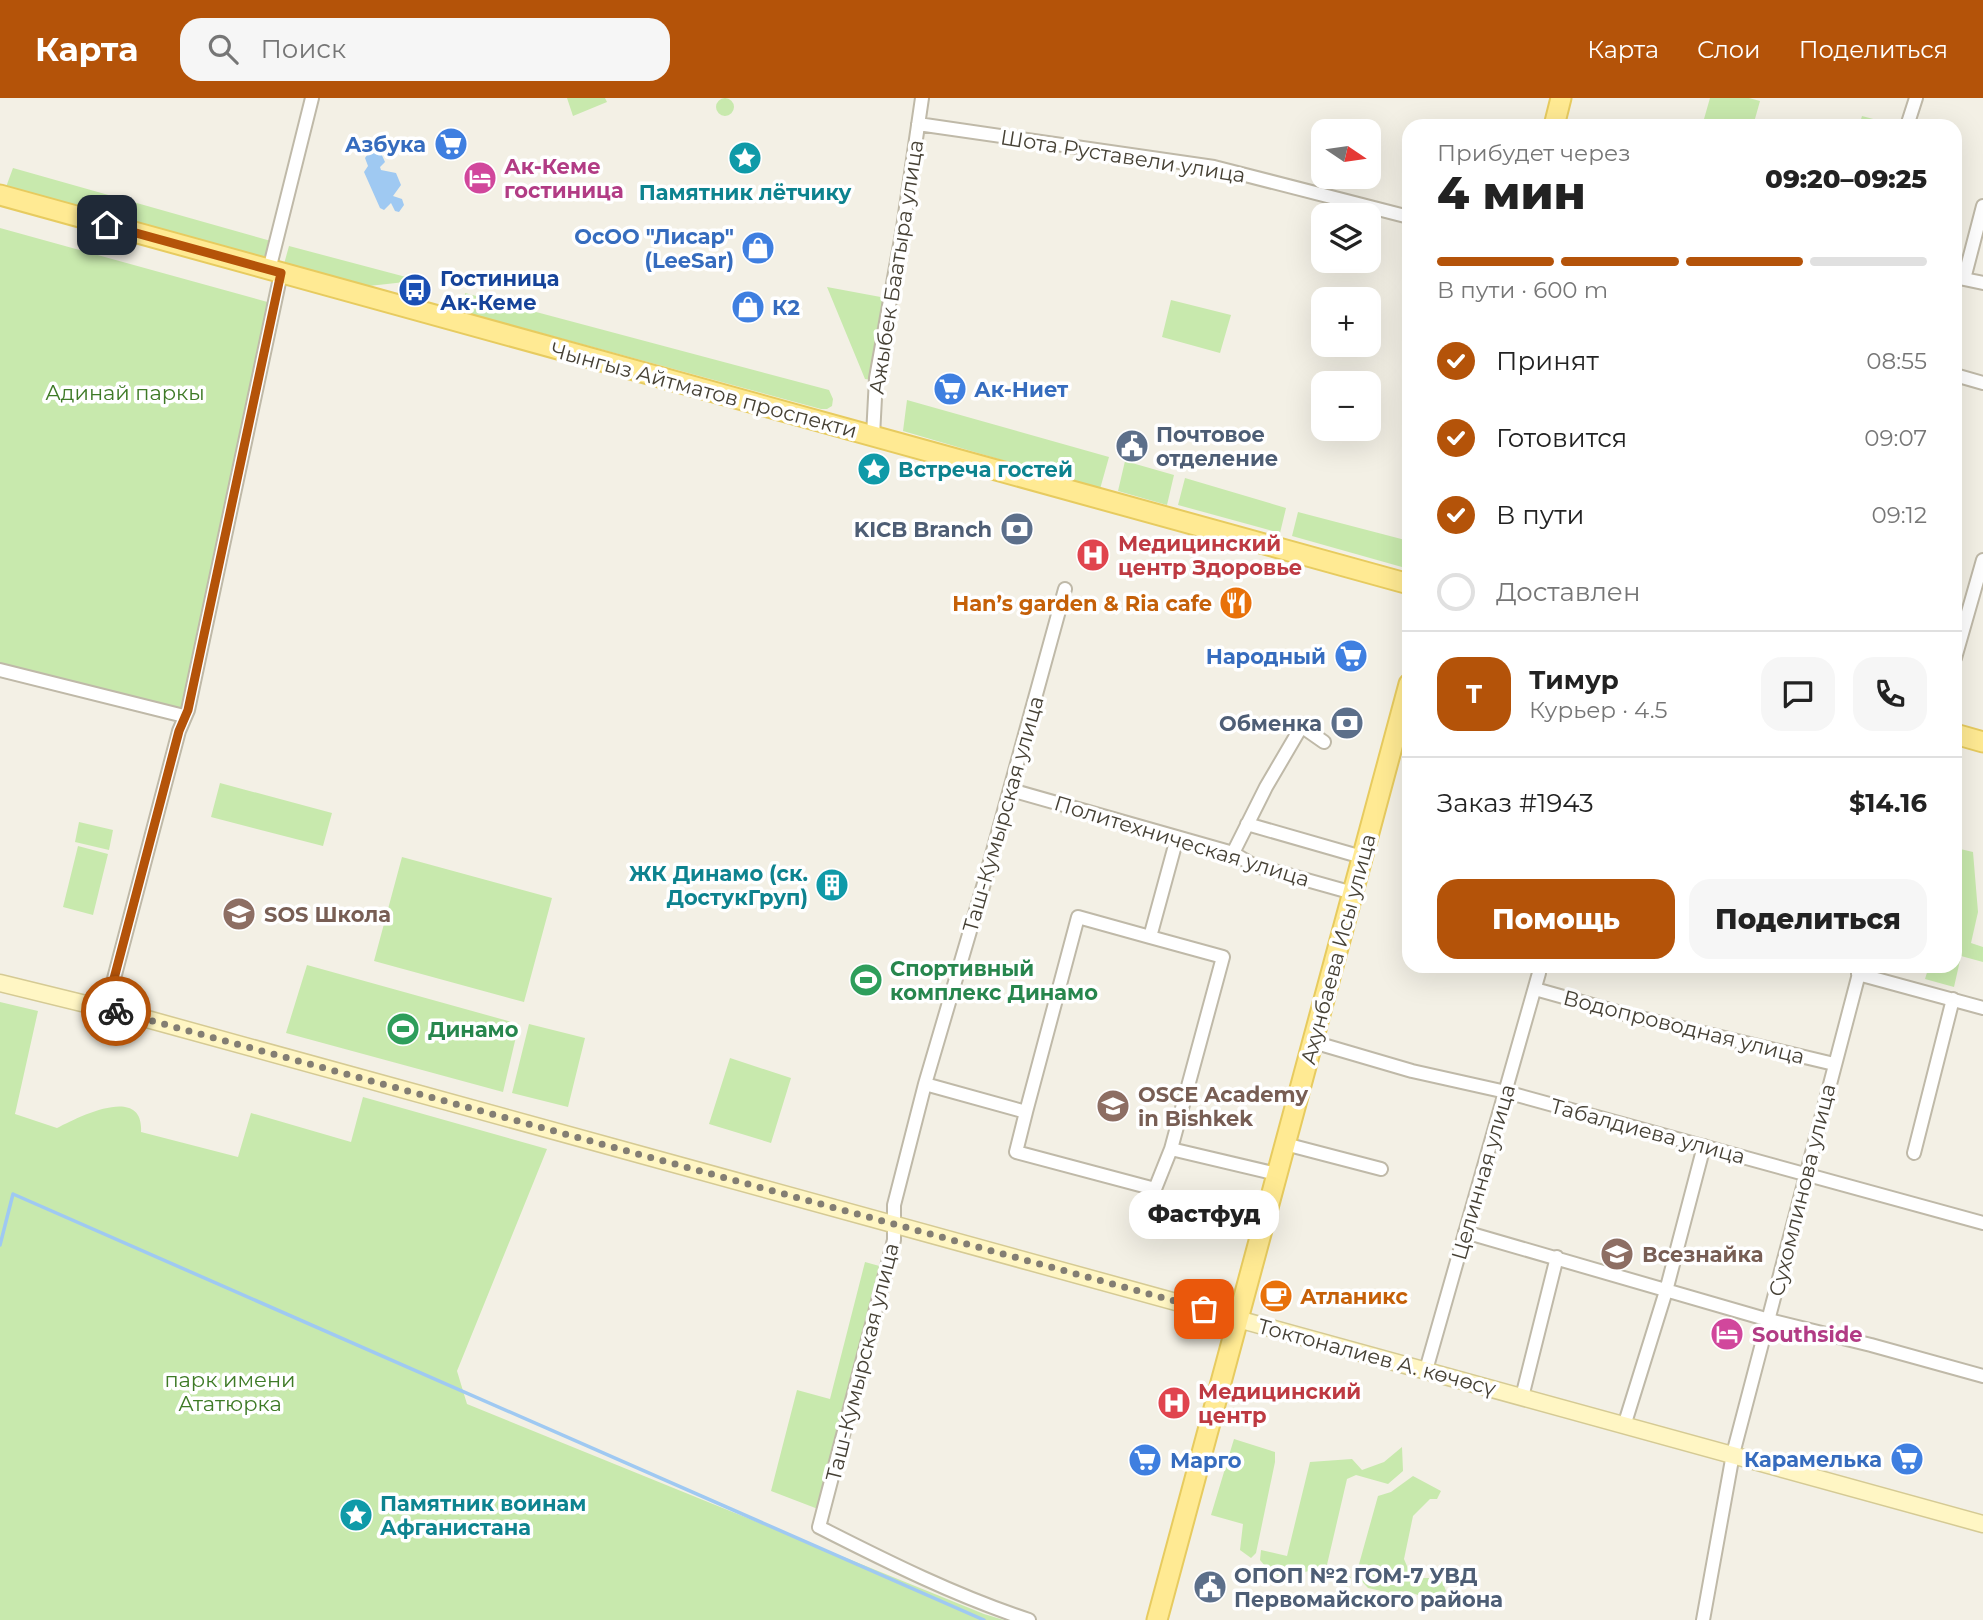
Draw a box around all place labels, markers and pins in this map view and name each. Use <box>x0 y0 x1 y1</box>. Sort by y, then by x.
supermarket icon: Азбука <box>432 125 470 163</box>
place label: Азбука <box>345 132 426 157</box>
place icon: Памятник лётчику <box>726 139 764 177</box>
place label: Ак-Кеме гостиница <box>504 154 624 203</box>
hotel icon: Ак-Кеме гостиница <box>461 159 499 197</box>
place label: Памятник лётчику <box>639 180 851 205</box>
pin <box>77 195 137 255</box>
place label: ОсОО "Лисар" (LeeSar) <box>574 224 734 273</box>
shop icon: ОсОО "Лисар" (LeeSar) <box>739 229 777 267</box>
place label: Гостиница Ак-Кеме <box>440 266 559 315</box>
bus stop icon: Гостиница Ак-Кеме <box>396 271 434 309</box>
shop icon: К2 <box>729 288 767 326</box>
place label: К2 <box>772 295 800 320</box>
supermarket icon: Ак-Ниет <box>931 370 969 408</box>
place label: Ак-Ниет <box>974 377 1069 402</box>
place label: Почтовое отделение <box>1156 422 1278 471</box>
public building icon: Почтовое отделение <box>1113 427 1151 465</box>
place icon: Встреча гостей <box>855 450 893 488</box>
place label: Встреча гостей <box>898 457 1073 482</box>
bank icon: KICB Branch <box>998 510 1036 548</box>
place label: KICB Branch <box>854 517 992 542</box>
place label: Медицинский центр Здоровье <box>1118 531 1302 580</box>
hospital icon: Медицинский центр Здоровье <box>1074 536 1112 574</box>
restaurant icon: Han’s garden & Ria cafe <box>1217 584 1255 622</box>
place label: Han’s garden & Ria cafe <box>952 591 1212 616</box>
supermarket icon: Народный <box>1332 637 1370 675</box>
place label: Народный <box>1206 644 1326 669</box>
bank icon: Обменка <box>1328 704 1366 742</box>
place label: Обменка <box>1219 711 1322 736</box>
place label: ЖК Динамо (ск. ДостукГруп) <box>629 861 808 910</box>
building icon: ЖК Динамо (ск. ДостукГруп) <box>813 866 851 904</box>
school or university icon: SOS Школа <box>220 895 258 933</box>
place label: SOS Школа <box>264 902 391 927</box>
place label: Спортивный комплекс Динамо <box>890 956 1098 1005</box>
sports icon: Спортивный комплекс Динамо <box>847 961 885 999</box>
sports icon: Динамо <box>384 1010 422 1048</box>
place label: Динамо <box>428 1017 519 1042</box>
place label: OSCE Academy in Bishkek <box>1138 1082 1308 1131</box>
school or university icon: OSCE Academy in Bishkek <box>1094 1087 1132 1125</box>
callout: Фастфуд <box>1129 1190 1279 1239</box>
school or university icon: Всезнайка <box>1598 1235 1636 1273</box>
place label: Всезнайка <box>1642 1242 1763 1267</box>
cafe icon: Атланикс <box>1257 1277 1295 1315</box>
pin <box>1174 1279 1234 1339</box>
place label: Атланикс <box>1300 1284 1408 1309</box>
hotel icon: Southside <box>1708 1315 1746 1353</box>
place label: Southside <box>1752 1322 1862 1347</box>
place label: Медицинский центр <box>1198 1379 1361 1428</box>
hospital icon: Медицинский центр <box>1155 1384 1193 1422</box>
supermarket icon: Карамелька <box>1888 1440 1926 1478</box>
supermarket icon: Марго <box>1126 1441 1164 1479</box>
place label: Карамелька <box>1744 1447 1882 1472</box>
place label: Марго <box>1170 1448 1242 1473</box>
place label: Памятник воинам Афганистана <box>380 1491 586 1540</box>
place icon: Памятник воинам Афганистана <box>337 1496 375 1534</box>
place label: ОПОП №2 ГОМ-7 УВД Первомайского района <box>1234 1563 1503 1612</box>
public building icon: ОПОП №2 ГОМ-7 УВД Первомайского района <box>1191 1568 1229 1606</box>

